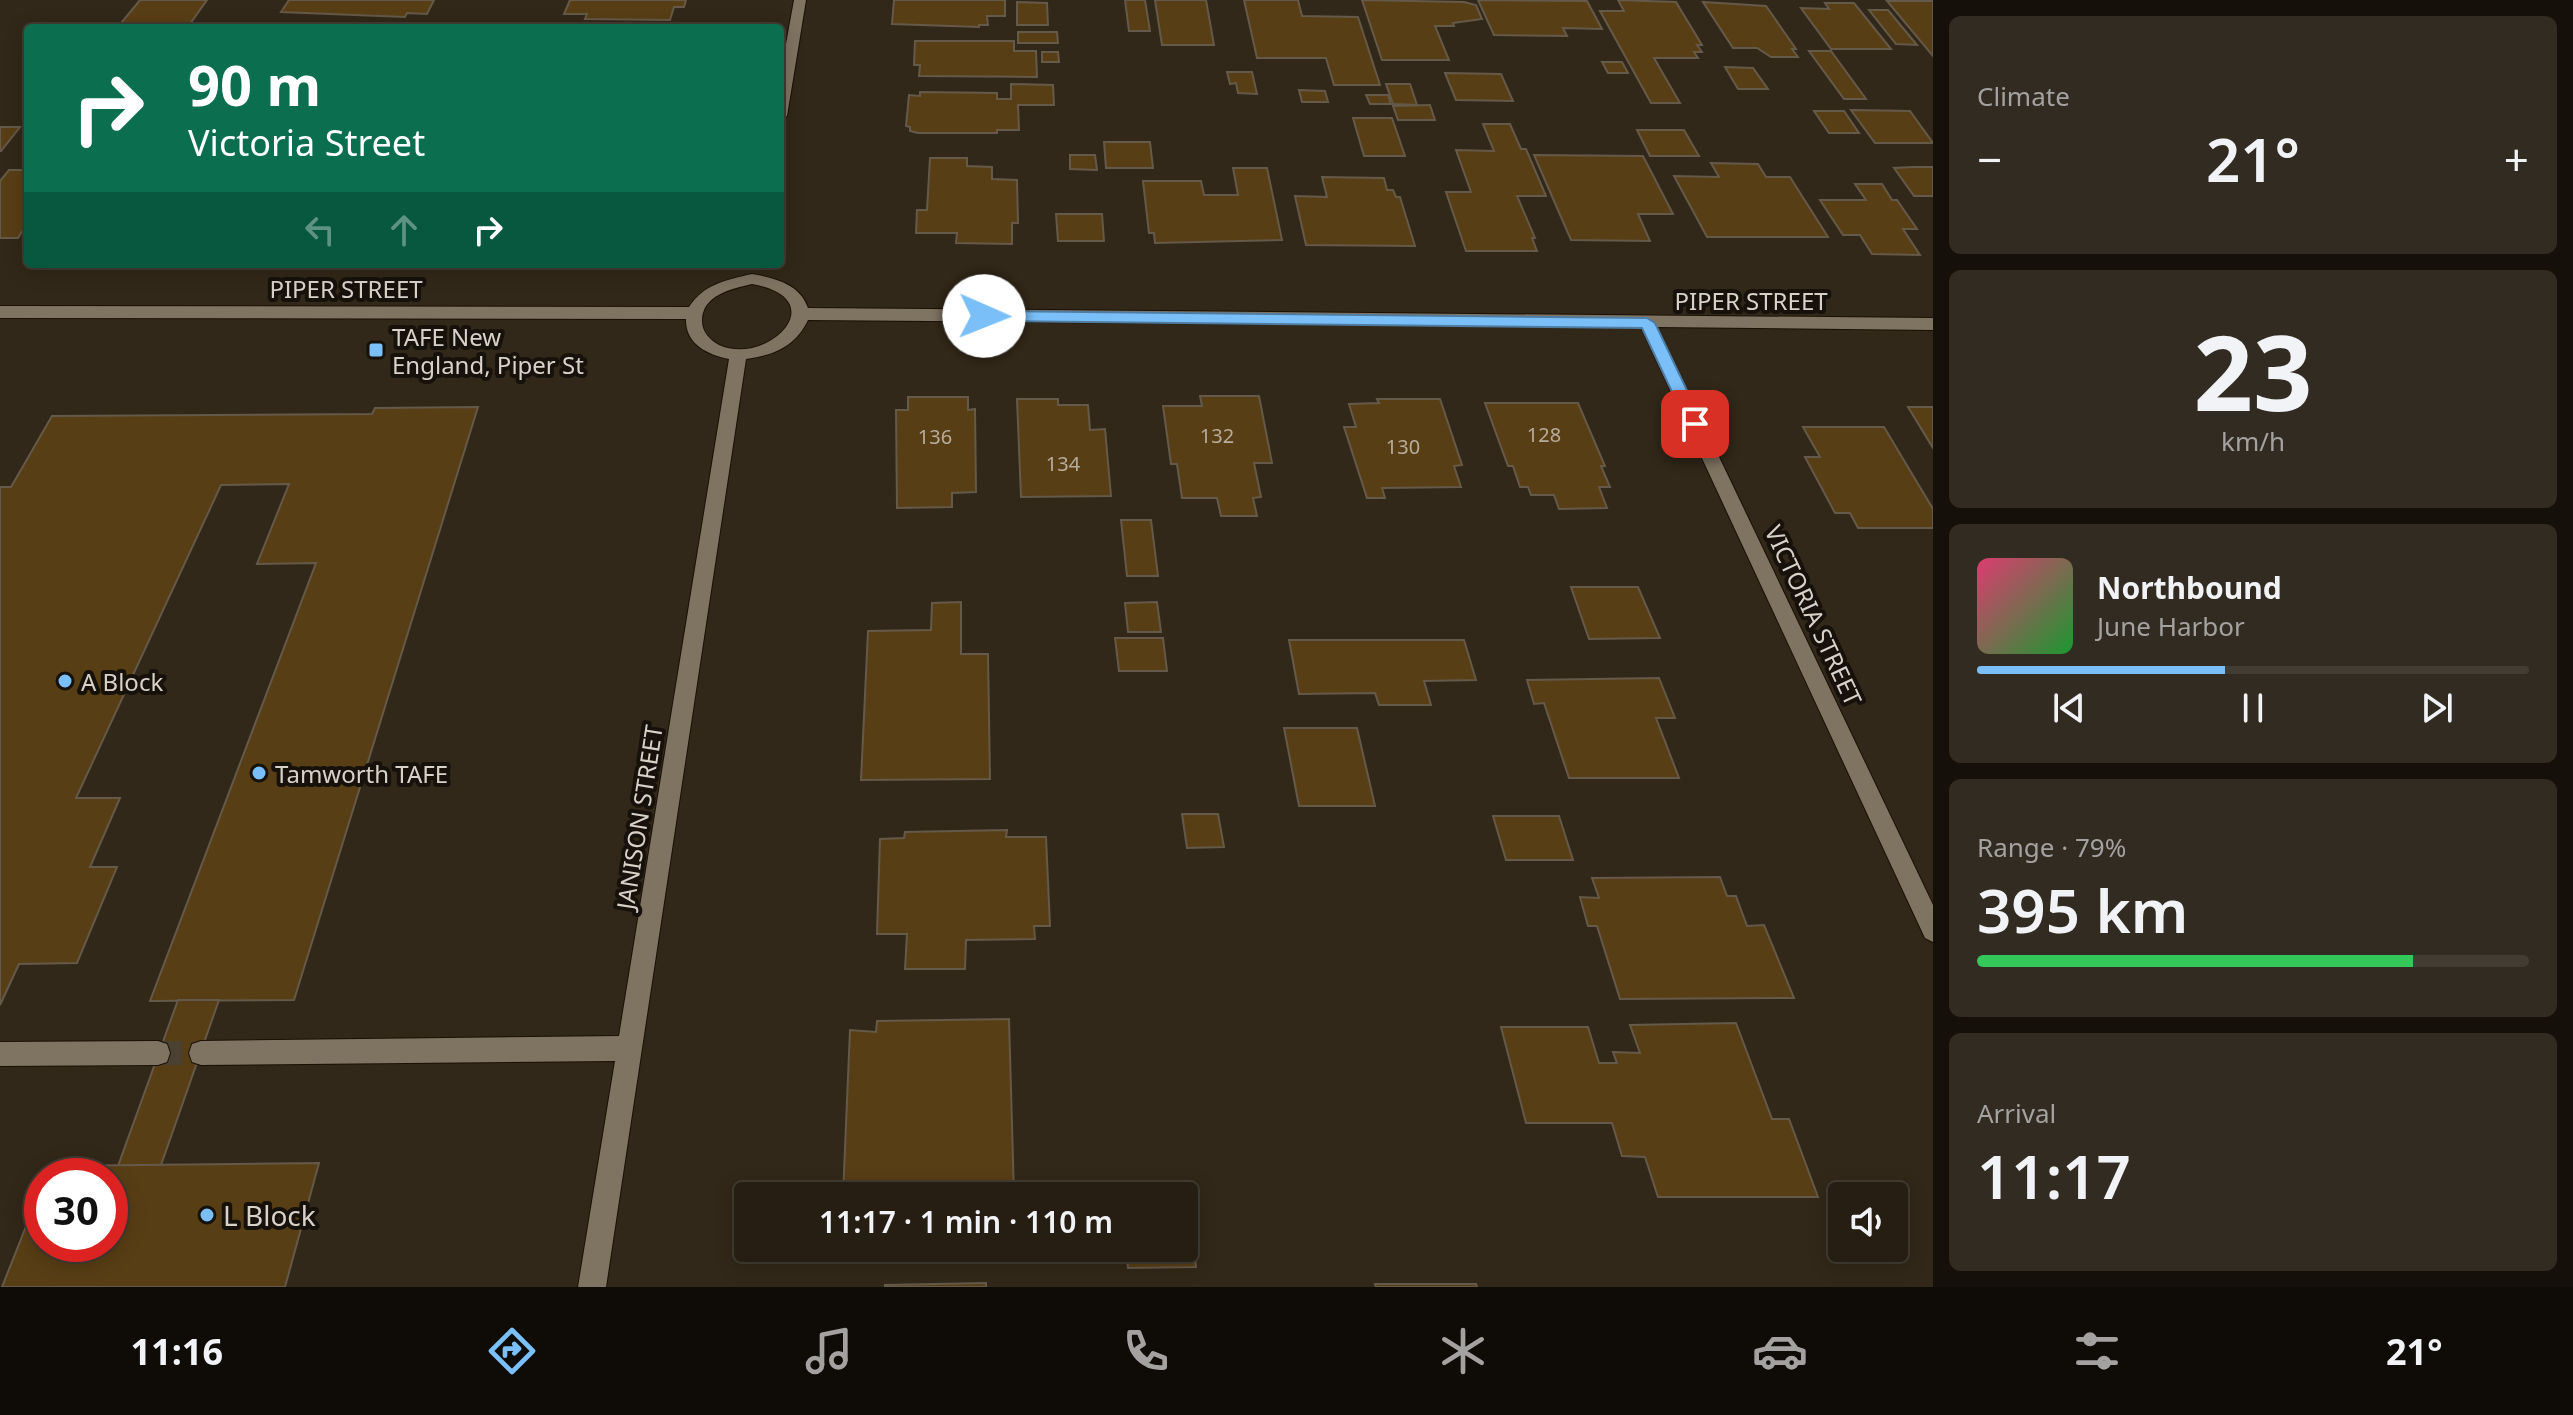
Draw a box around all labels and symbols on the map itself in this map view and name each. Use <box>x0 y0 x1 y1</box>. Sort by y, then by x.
street label: PIPER STREET <box>269 272 423 305</box>
position arrow <box>942 274 1026 358</box>
street label: PIPER STREET <box>1674 284 1828 317</box>
place label: TAFE New England, Piper St <box>392 320 584 381</box>
marker: TAFE New England, Piper St <box>367 341 385 359</box>
pin <box>1661 390 1729 458</box>
house number: 128 <box>1527 421 1561 448</box>
house number: 132 <box>1200 422 1234 449</box>
house number: 136 <box>918 423 952 450</box>
house number: 130 <box>1386 433 1420 460</box>
house number: 134 <box>1046 450 1081 477</box>
street label: VICTORIA STREET <box>1758 519 1871 711</box>
place label: A Block <box>81 665 163 698</box>
marker: A Block <box>56 672 74 690</box>
street label: JANISON STREET <box>608 722 670 913</box>
place label: Tamworth TAFE <box>275 757 448 790</box>
marker: Tamworth TAFE <box>250 764 268 782</box>
speed limit sign: 30 <box>24 1158 128 1262</box>
place label: L Block <box>223 1196 316 1234</box>
marker: L Block <box>198 1206 216 1224</box>

